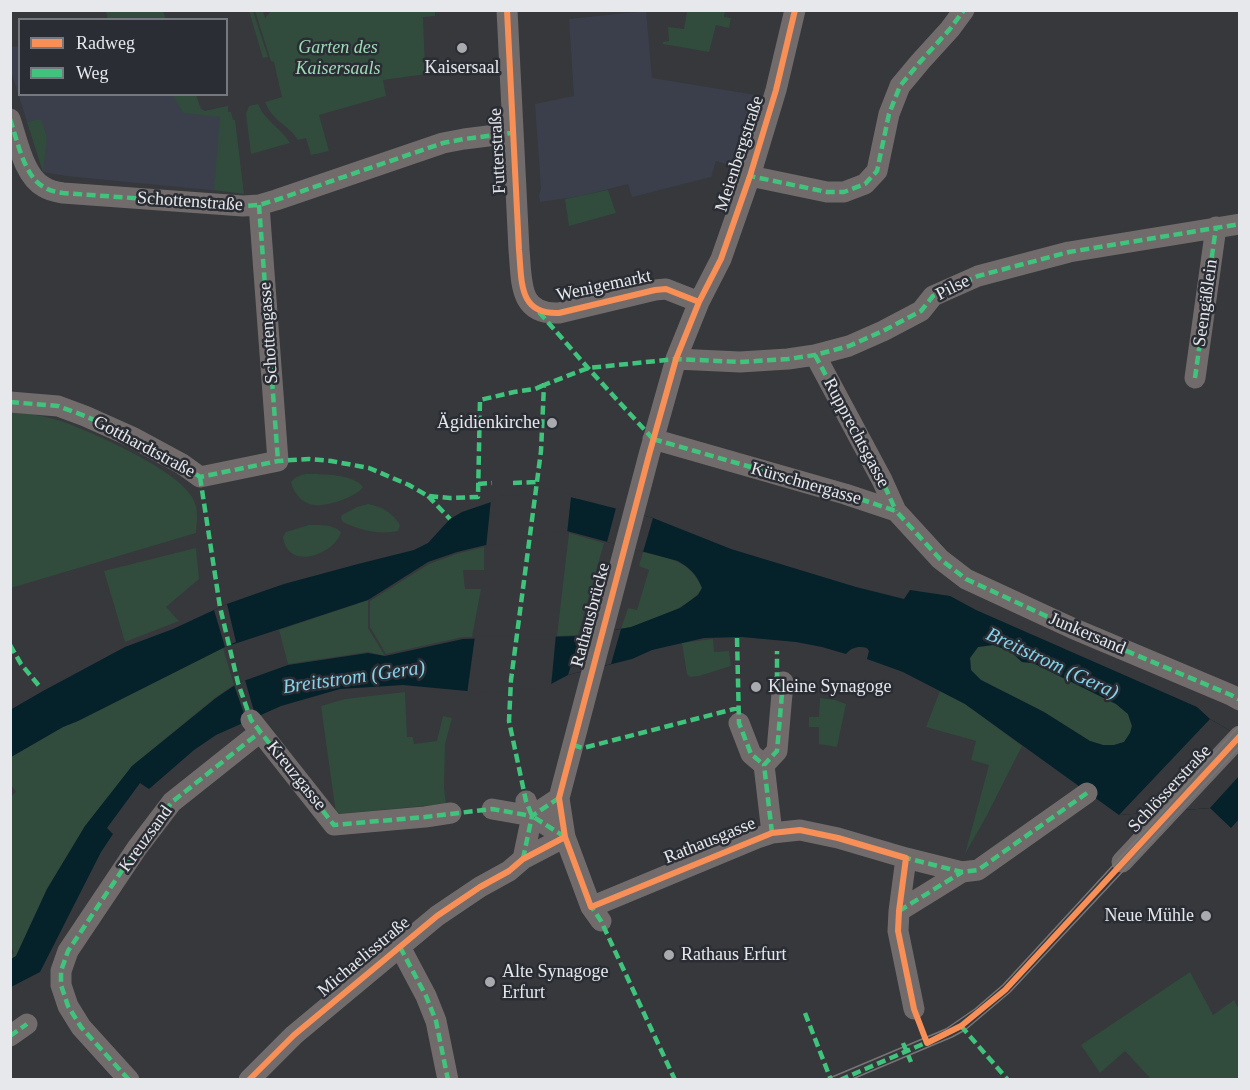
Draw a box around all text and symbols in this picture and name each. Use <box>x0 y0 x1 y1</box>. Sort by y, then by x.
legend <box>18 18 228 96</box>
text: Radweg <box>76 33 135 53</box>
park label: Garten des Kaisersaals <box>295 37 381 80</box>
marker: Kaisersaal <box>455 41 469 55</box>
place label: Kaisersaal <box>425 57 499 79</box>
text: Weg <box>76 63 109 83</box>
street label: Meienbergstraße <box>711 93 769 215</box>
street label: Futterstraße <box>485 108 511 194</box>
street label: Schottenstraße <box>136 188 244 216</box>
street label: Seengäßlein <box>1189 258 1223 348</box>
street label: Wenigemarkt <box>555 265 653 307</box>
street label: Pilse <box>933 270 973 306</box>
street label: Schottengasse <box>255 281 283 385</box>
street label: Rupprechtsgasse <box>818 375 894 491</box>
street label: Gotthardtstraße <box>90 411 198 483</box>
place label: Ägidienkirche <box>437 412 540 434</box>
marker: Ägidienkirche <box>545 416 559 430</box>
street label: Kürschnergasse <box>748 458 864 510</box>
street label: Rathausbrücke <box>567 561 615 669</box>
street label: Junkersand <box>1046 608 1128 660</box>
water label: Breitstrom (Gera) <box>982 623 1122 705</box>
water label: Breitstrom (Gera) <box>281 656 427 700</box>
place label: Kleine Synagoge <box>768 676 891 698</box>
marker: Kleine Synagoge <box>749 680 763 694</box>
street label: Kreuzgasse <box>262 737 330 815</box>
street label: Schlösserstraße <box>1124 741 1216 837</box>
street label: Kreuzsand <box>115 802 177 876</box>
street label: Rathausgasse <box>661 813 759 869</box>
place label: Neue Mühle <box>1105 905 1194 927</box>
marker: Neue Mühle <box>1199 909 1213 923</box>
street label: Michaelisstraße <box>313 912 415 1002</box>
place label: Rathaus Erfurt <box>681 944 786 966</box>
marker: Rathaus Erfurt <box>662 948 676 962</box>
place label: Alte Synagoge Erfurt <box>502 961 608 1004</box>
marker: Alte Synagoge Erfurt <box>483 975 497 989</box>

